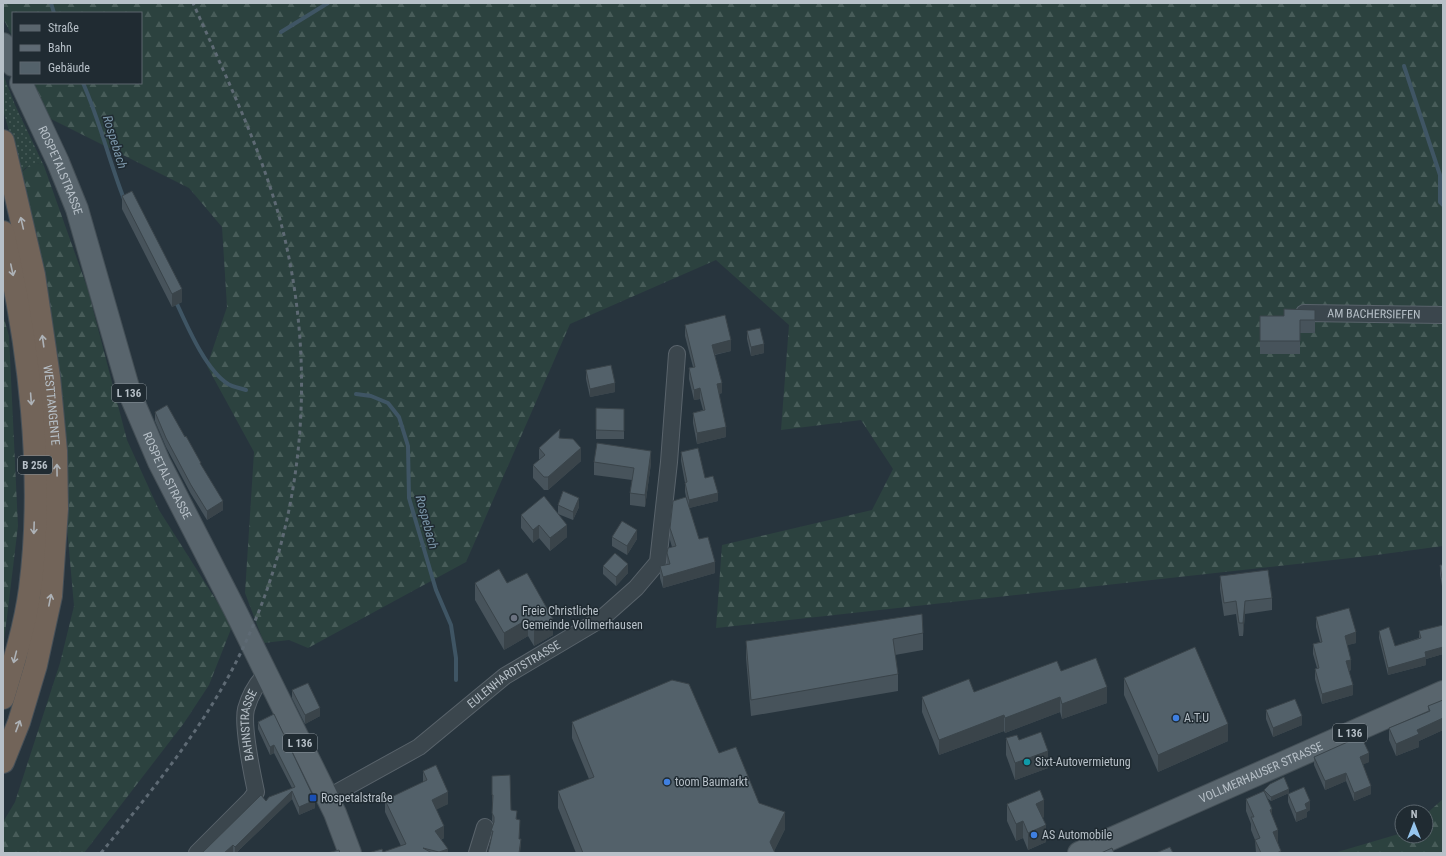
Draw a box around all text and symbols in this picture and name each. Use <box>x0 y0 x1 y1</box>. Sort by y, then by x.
legend <box>12 12 142 84</box>
text: Straße <box>48 21 79 35</box>
text: Bahn <box>48 41 72 55</box>
text: Gebäude <box>48 61 90 75</box>
water label: Rospebach <box>100 113 130 171</box>
street label: ROSPETALSTRASSE <box>35 124 85 216</box>
one-way arrow <box>18 217 25 230</box>
one-way arrow <box>8 263 16 276</box>
street label: AM BACHERSIEFEN <box>1327 306 1421 322</box>
one-way arrow <box>39 334 47 347</box>
street label: WESTTANGENTE <box>40 364 62 446</box>
road number: L 136 <box>112 384 146 402</box>
one-way arrow <box>28 392 35 405</box>
street label: ROSPETALSTRASSE <box>140 430 194 522</box>
road number: B 256 <box>18 456 52 474</box>
one-way arrow <box>53 464 61 477</box>
water label: Rospebach <box>413 493 441 551</box>
one-way arrow <box>30 521 38 534</box>
one-way arrow <box>46 594 54 607</box>
place label: Freie Christliche Gemeinde Vollmerhausen <box>522 604 643 632</box>
marker: Freie Christliche Gemeinde Vollmerhausen <box>509 613 519 623</box>
street label: EULENHARDTSTRASSE <box>465 638 563 711</box>
one-way arrow <box>11 650 19 663</box>
street label: BAHNSTRASSE <box>238 687 260 762</box>
place label: A.T.U <box>1184 711 1209 725</box>
marker: A.T.U <box>1171 713 1181 723</box>
one-way arrow <box>14 721 22 733</box>
road number: L 136 <box>1333 724 1367 742</box>
road number: L 136 <box>283 734 317 752</box>
street label: VOLLMERHAUSER STRASSE <box>1197 739 1325 806</box>
place label: Sixt-Autovermietung <box>1035 755 1131 769</box>
marker: Sixt-Autovermietung <box>1022 757 1032 767</box>
place label: toom Baumarkt <box>675 775 748 789</box>
marker: toom Baumarkt <box>662 777 672 787</box>
place label: Rospetalstraße <box>321 791 393 805</box>
marker: Rospetalstraße <box>308 793 318 803</box>
north arrow <box>1394 804 1434 844</box>
text: N <box>1411 808 1418 821</box>
place label: AS Automobile <box>1042 828 1112 842</box>
marker: AS Automobile <box>1029 830 1039 840</box>

